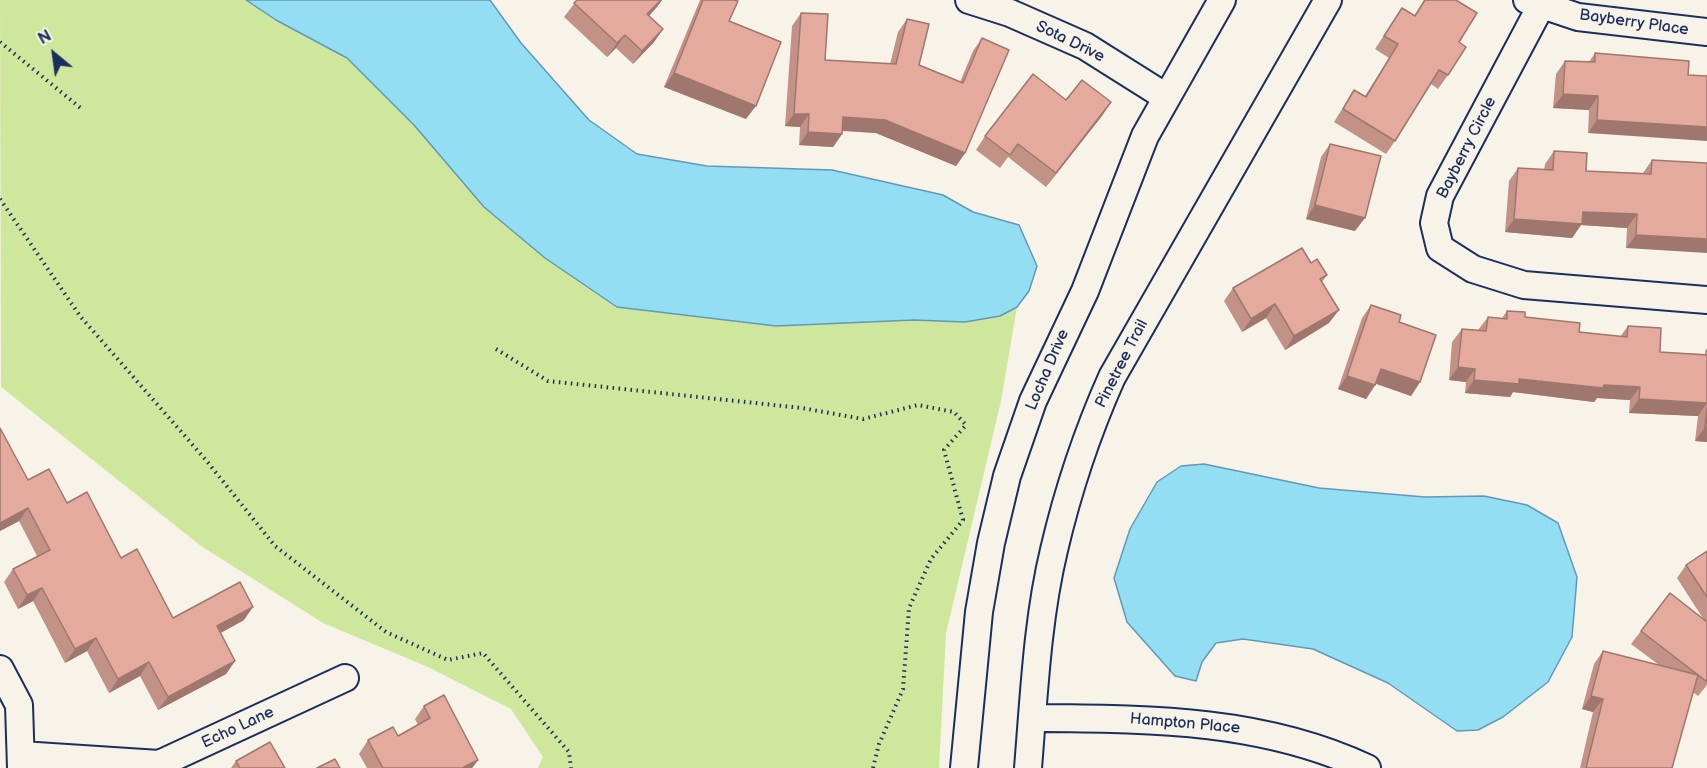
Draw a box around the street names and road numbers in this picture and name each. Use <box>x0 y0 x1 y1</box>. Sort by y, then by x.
street label: Bayberry Place <box>1578 6 1690 40</box>
street label: Sota Drive <box>1033 17 1107 67</box>
street label: Bayberry Circle <box>1433 94 1501 202</box>
street label: Pinetree Trail <box>1092 317 1152 411</box>
street label: Locha Drive <box>1022 327 1074 413</box>
street label: Echo Lane <box>199 703 277 753</box>
street label: Hampton Place <box>1129 710 1241 738</box>

